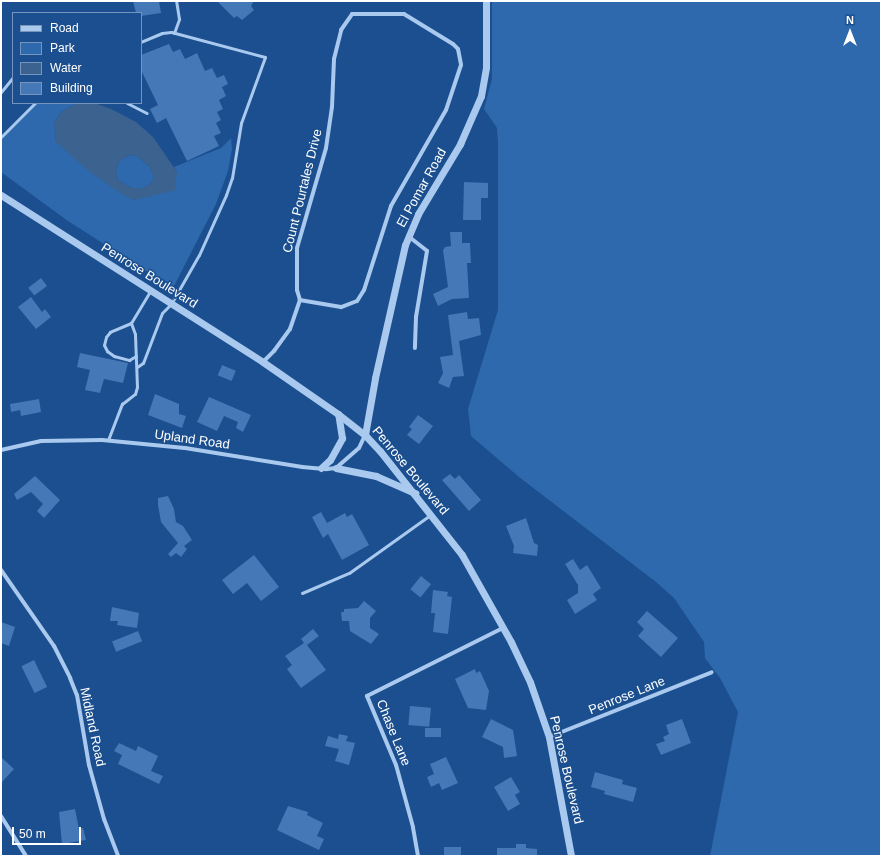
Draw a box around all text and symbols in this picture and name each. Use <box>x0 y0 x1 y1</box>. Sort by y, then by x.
legend <box>12 12 142 104</box>
north arrow <box>830 12 870 52</box>
text: N <box>846 14 854 26</box>
text: Road <box>50 21 79 35</box>
text: Park <box>50 41 75 55</box>
text: Water <box>50 61 82 75</box>
text: Building <box>50 81 93 95</box>
street label: Count Pourtales Drive <box>280 127 326 255</box>
street label: El Pomar Road <box>394 146 450 230</box>
street label: Penrose Boulevard <box>98 240 200 312</box>
street label: Penrose Boulevard <box>368 424 452 518</box>
street label: Upland Road <box>153 427 231 453</box>
street label: Penrose Lane <box>587 674 667 718</box>
street label: Midland Road <box>76 686 108 768</box>
street label: Chase Lane <box>373 698 413 768</box>
street label: Penrose Boulevard <box>546 714 586 826</box>
scale bar <box>14 819 83 845</box>
text: 50 m <box>19 827 46 841</box>

